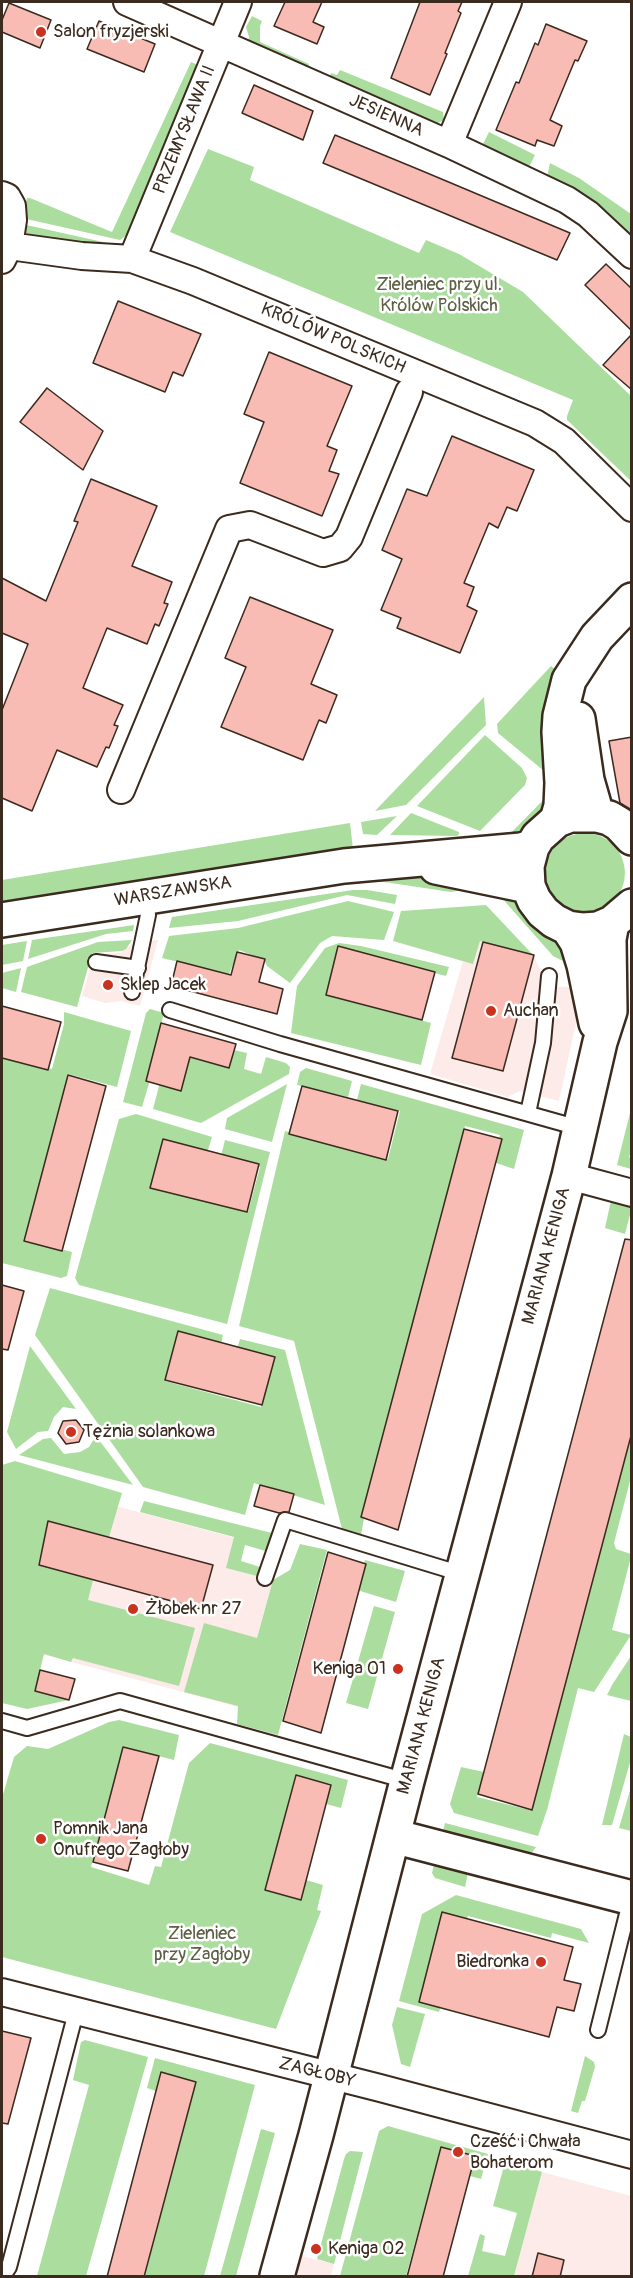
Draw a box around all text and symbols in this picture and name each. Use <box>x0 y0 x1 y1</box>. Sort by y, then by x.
place label: Salon fryzjerski <box>53 21 169 43</box>
marker: Salon fryzjerski <box>34 25 48 39</box>
street label: PRZEMYSŁAWA II <box>149 63 221 197</box>
street label: JESIENNA <box>345 90 427 142</box>
park label: Zieleniec przy ul. Królów Polskich <box>376 274 502 316</box>
street label: KRÓLÓW POLSKICH <box>257 299 409 379</box>
street label: WARSZAWSKA <box>113 872 233 912</box>
place label: Sklep Jacek <box>120 974 206 996</box>
marker: Sklep Jacek <box>101 978 115 992</box>
place label: Auchan <box>503 1000 559 1022</box>
marker: Auchan <box>484 1004 498 1018</box>
street label: MARIANA KENIGA <box>518 1185 576 1327</box>
place label: Tężnia solankowa <box>83 1421 215 1443</box>
marker: Tężnia solankowa <box>64 1425 78 1439</box>
place label: Żłobek nr 27 <box>145 1598 241 1620</box>
marker: Żłobek nr 27 <box>126 1602 140 1616</box>
street label: MARIANA KENIGA <box>393 1655 451 1797</box>
place label: Keniga 01 <box>313 1658 386 1680</box>
marker: Keniga 01 <box>391 1662 405 1676</box>
place label: Pomnik Jana Onufrego Zagłoby <box>53 1818 189 1860</box>
marker: Pomnik Jana Onufrego Zagłoby <box>34 1832 48 1846</box>
park label: Zieleniec przy Zagłoby <box>154 1923 250 1966</box>
place label: Biedronka <box>456 1951 529 1973</box>
marker: Biedronka <box>534 1955 548 1969</box>
street label: ZAGŁOBY <box>276 2053 358 2093</box>
place label: Cześć i Chwała Bohaterom <box>470 2131 581 2174</box>
marker: Cześć i Chwała Bohaterom <box>451 2145 465 2159</box>
place label: Keniga 02 <box>328 2238 404 2260</box>
marker: Keniga 02 <box>309 2242 323 2256</box>

